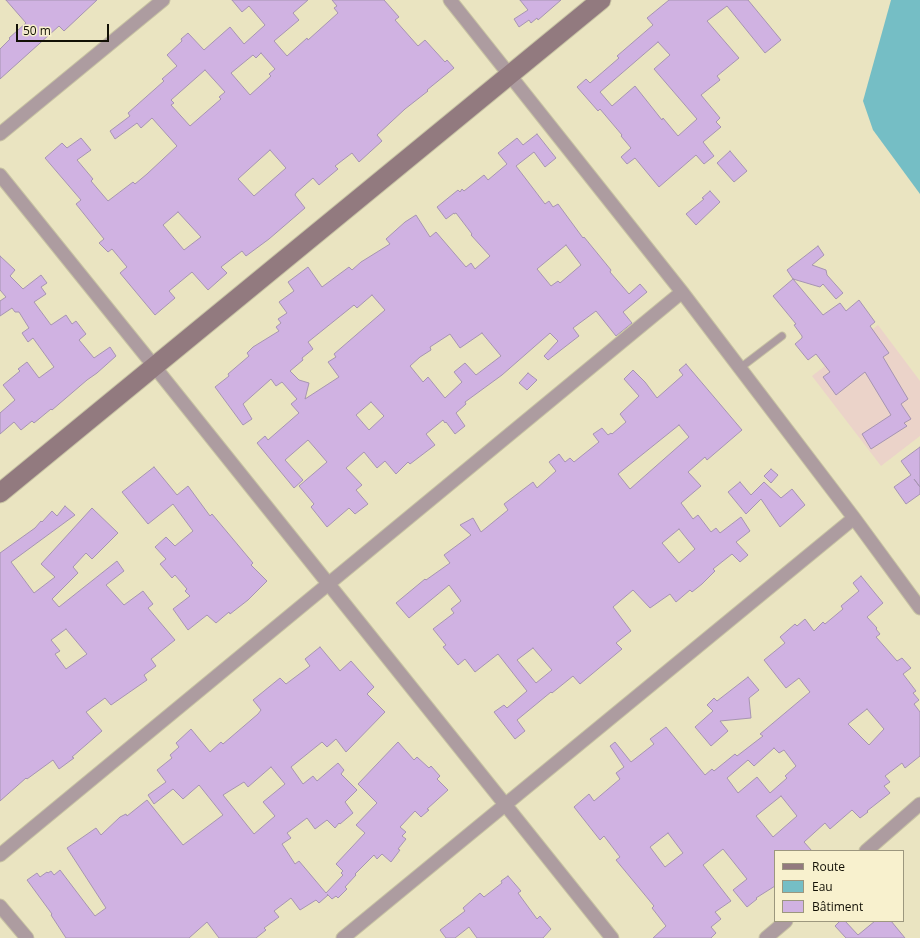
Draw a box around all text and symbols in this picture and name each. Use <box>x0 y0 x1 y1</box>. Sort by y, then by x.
scale bar <box>18 16 111 42</box>
text: 50 m <box>23 22 51 39</box>
legend <box>774 850 904 922</box>
text: Route <box>812 858 845 875</box>
text: Eau <box>812 878 833 895</box>
text: Bâtiment <box>812 898 863 915</box>

